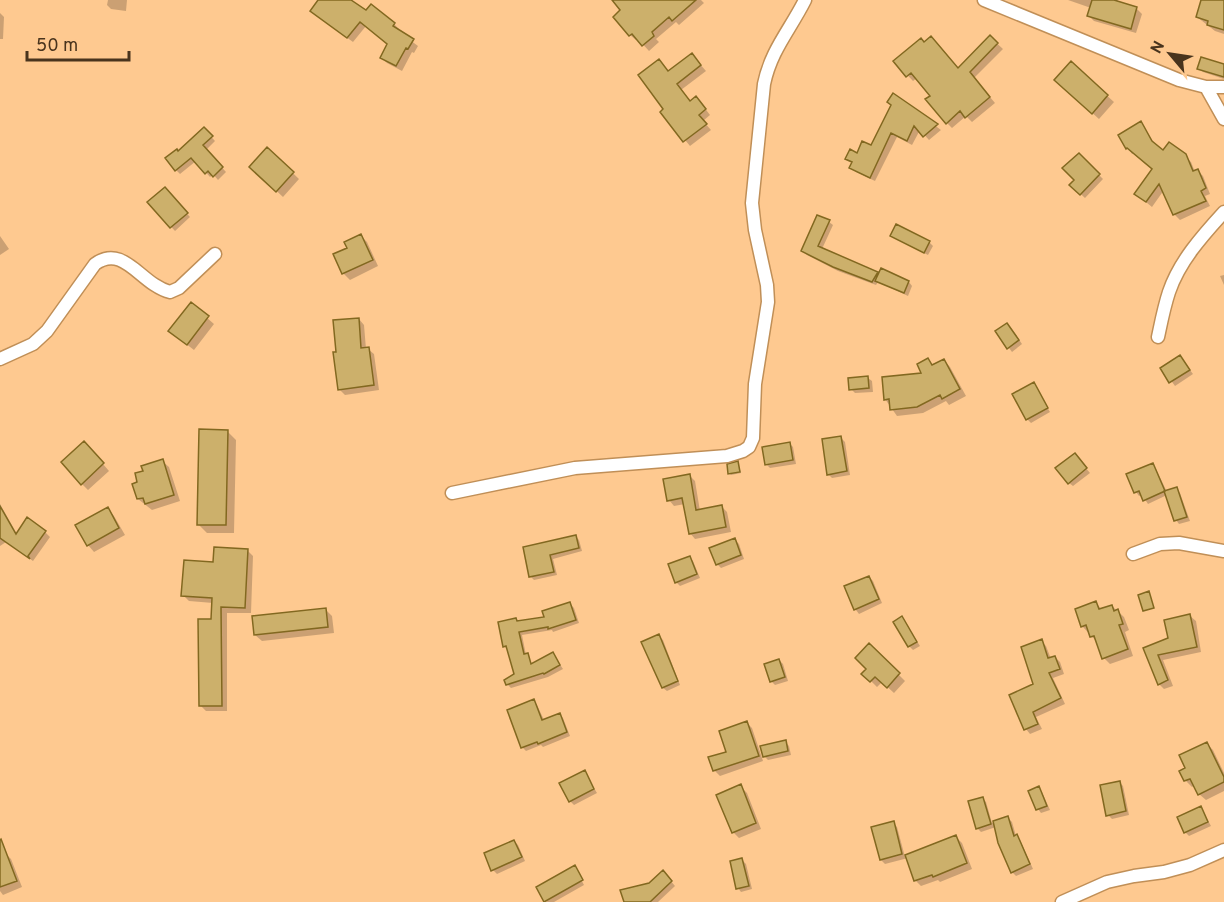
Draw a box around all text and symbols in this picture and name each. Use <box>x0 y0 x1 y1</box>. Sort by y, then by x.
scale bar <box>27 24 129 62</box>
north arrow <box>1140 24 1200 84</box>
text: 50 m <box>36 35 78 58</box>
text: N <box>1147 38 1170 58</box>

